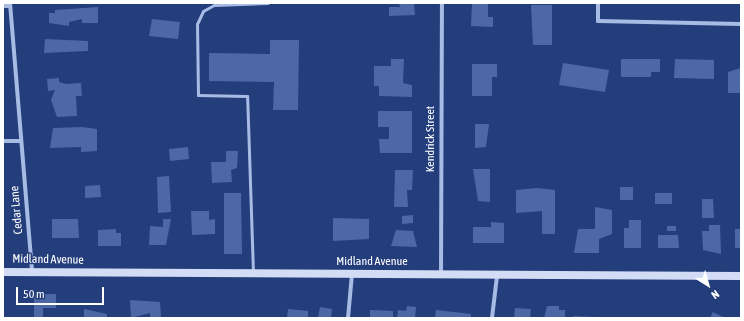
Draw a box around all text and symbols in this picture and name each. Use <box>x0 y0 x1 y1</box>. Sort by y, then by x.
street label: Kendrick Street <box>424 106 438 172</box>
street label: Cedar Lane <box>8 185 26 235</box>
street label: Midland Avenue <box>12 252 84 268</box>
street label: Midland Avenue <box>336 255 408 269</box>
north arrow <box>688 265 728 305</box>
scale bar <box>18 279 106 305</box>
text: 50 m <box>23 287 45 301</box>
text: N <box>709 288 721 301</box>

